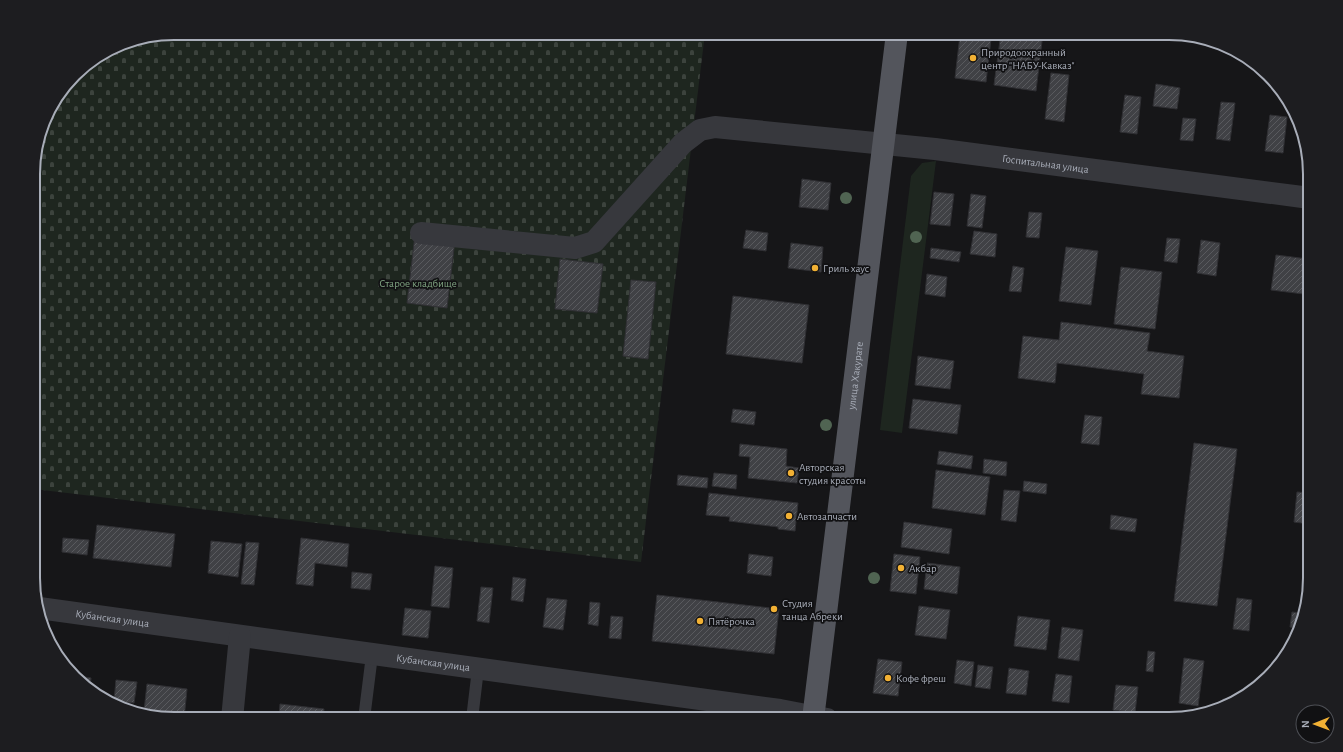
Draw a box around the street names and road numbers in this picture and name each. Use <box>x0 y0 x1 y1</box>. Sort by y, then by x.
street label: Госпитальная улица <box>1001 152 1089 175</box>
street label: улица Хакурате <box>845 341 865 411</box>
street label: Кубанская улица <box>75 608 150 629</box>
street label: Кубанская улица <box>396 652 471 673</box>

